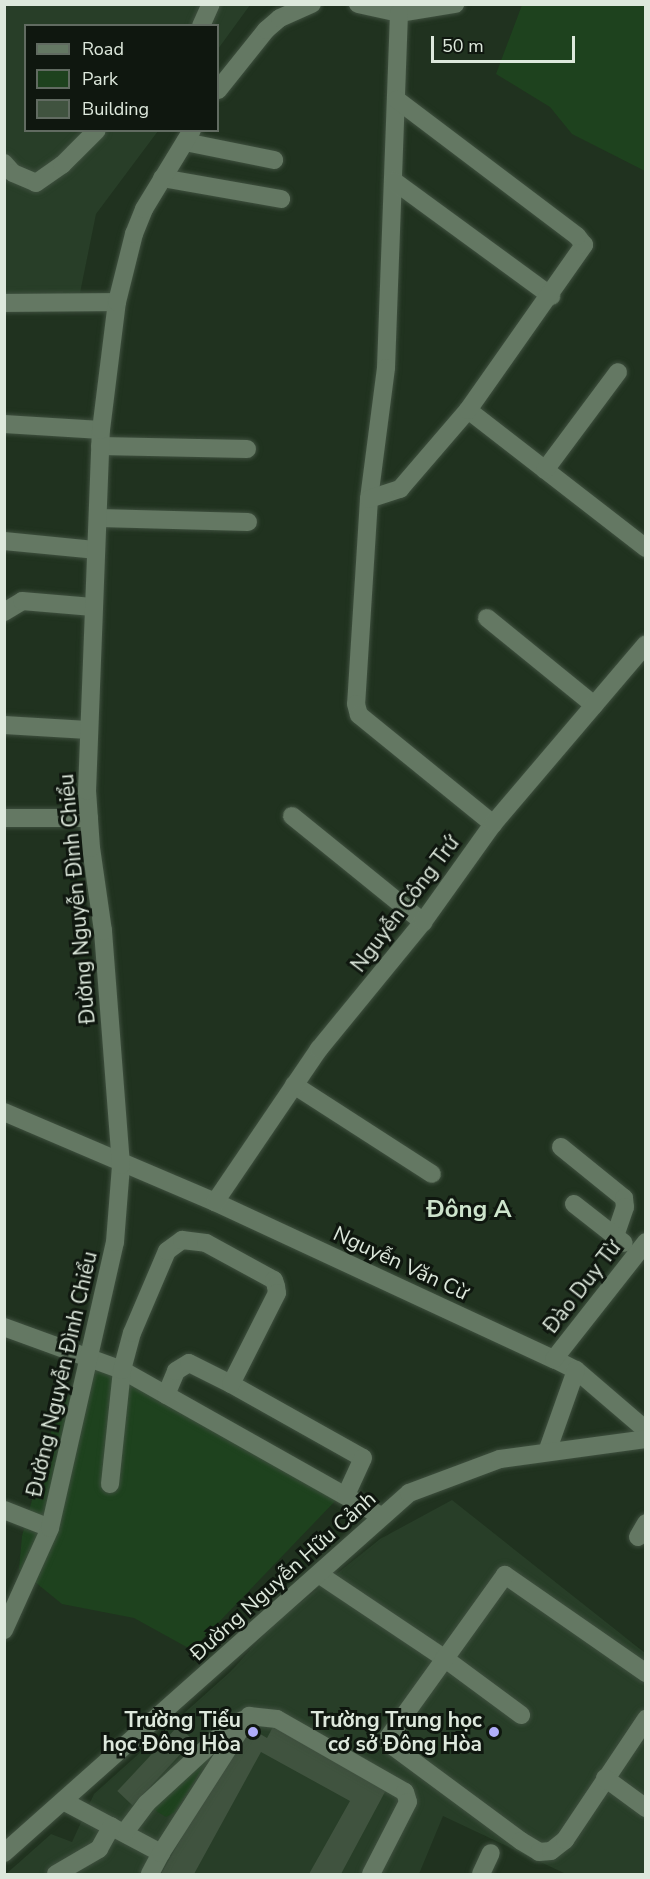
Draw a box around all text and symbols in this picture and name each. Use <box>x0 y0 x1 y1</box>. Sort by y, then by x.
legend <box>24 24 219 132</box>
scale bar <box>434 24 578 62</box>
text: 50 m <box>442 34 484 58</box>
text: Road <box>82 37 124 61</box>
text: Park <box>82 67 118 91</box>
text: Building <box>82 97 149 121</box>
street label: Đường Nguyễn Đình Chiểu <box>54 773 100 1025</box>
street label: Nguyễn Công Trứ <box>346 831 464 977</box>
district label: Đông A <box>427 1196 511 1224</box>
street label: Nguyễn Văn Cừ <box>329 1221 473 1305</box>
street label: Đào Duy Từ <box>538 1236 626 1338</box>
street label: Đường Nguyễn Đình Chiểu <box>21 1249 103 1499</box>
street label: Đường Nguyễn Hữu Cảnh <box>185 1486 381 1666</box>
place label: Trường Tiểu học Đông Hòa <box>102 1707 241 1757</box>
place label: Trường Trung học cơ sở Đông Hòa <box>311 1707 482 1757</box>
marker: Trường Tiểu học Đông Hòa <box>246 1725 260 1739</box>
marker: Trường Trung học cơ sở Đông Hòa <box>487 1725 501 1739</box>

